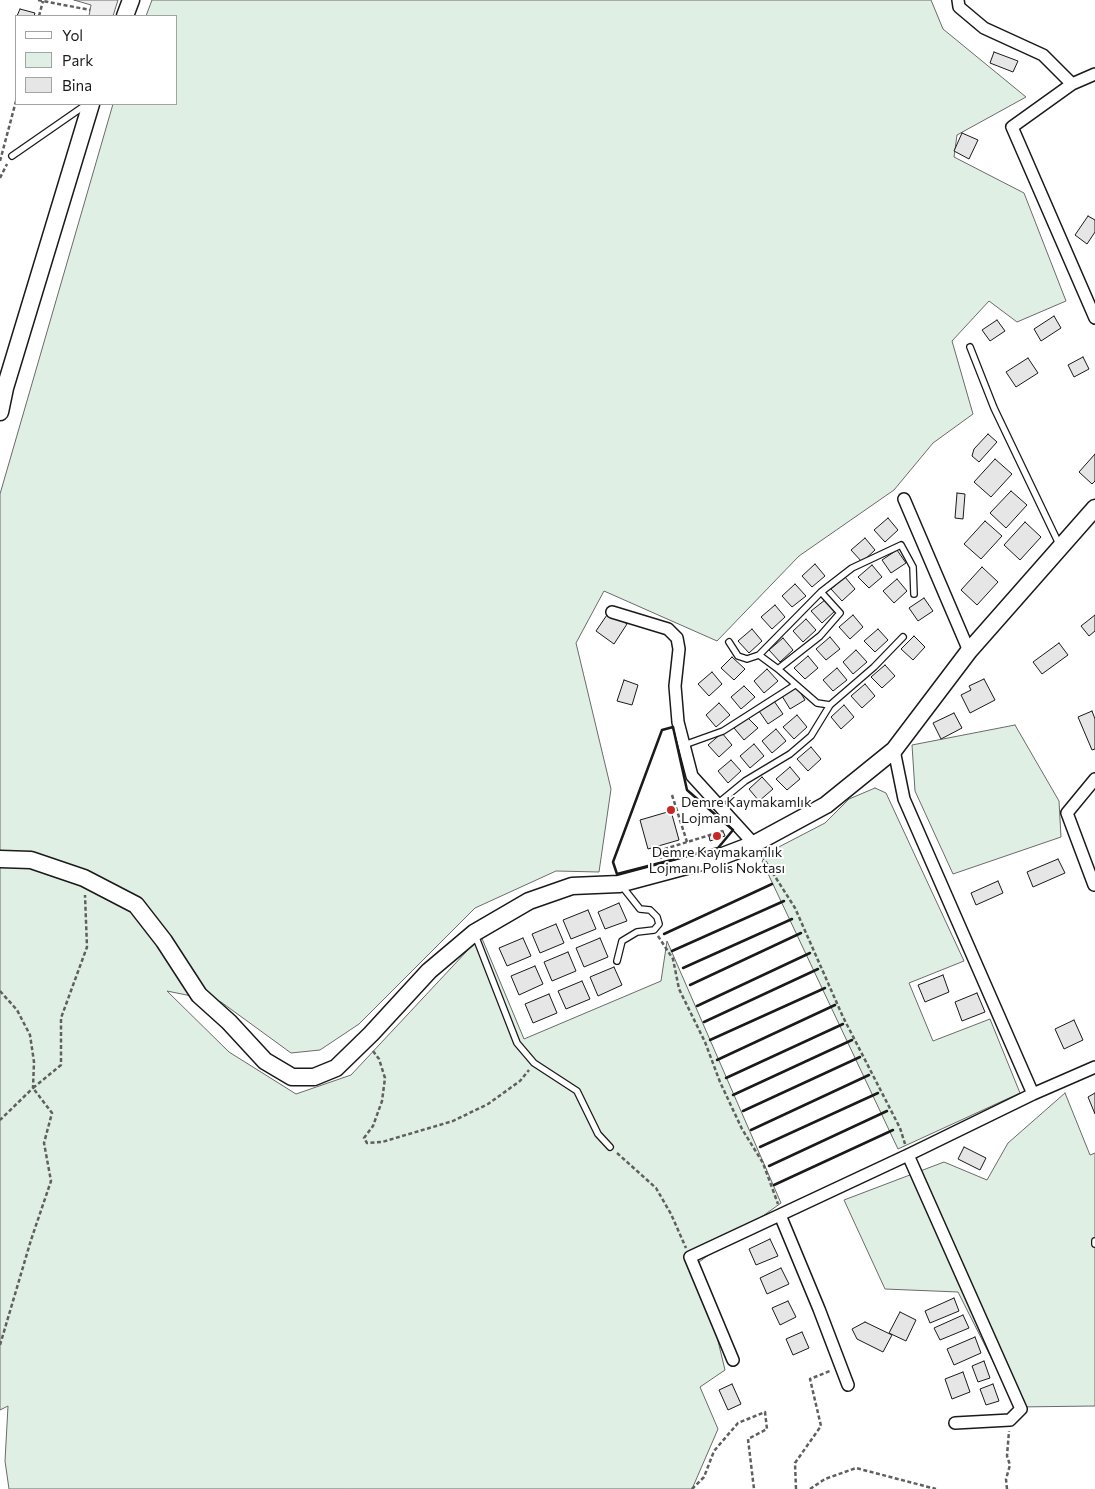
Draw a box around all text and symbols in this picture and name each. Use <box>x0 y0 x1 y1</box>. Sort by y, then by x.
legend <box>15 15 178 105</box>
text: Yol <box>62 26 83 44</box>
text: Park <box>62 51 93 69</box>
text: Bina <box>62 76 92 94</box>
place label: Demre Kaymakamlık Lojmanı <box>681 794 812 826</box>
marker: Demre Kaymakamlık Lojmanı <box>665 804 677 816</box>
marker: Demre Kaymakamlık Lojmanı Polis Noktası <box>711 830 723 842</box>
place label: Demre Kaymakamlık Lojmanı Polis Noktası <box>649 844 785 876</box>

